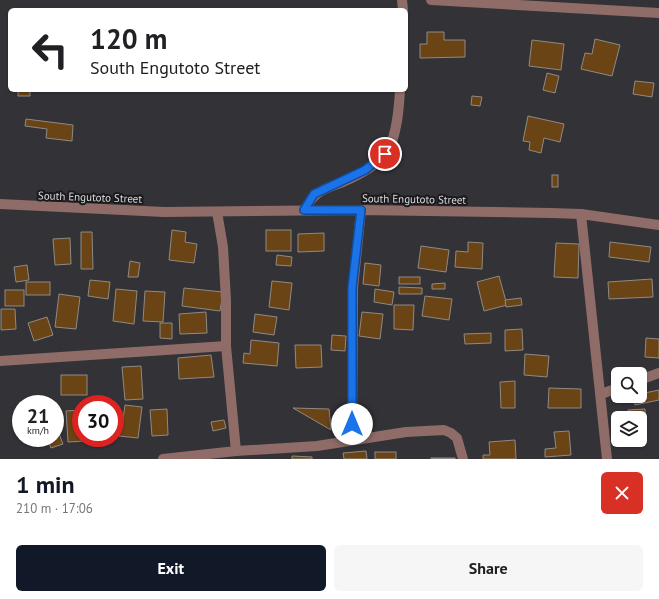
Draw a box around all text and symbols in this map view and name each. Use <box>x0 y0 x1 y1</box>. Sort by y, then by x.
text: 120 m <box>90 20 167 57</box>
icon: left <box>24 24 76 76</box>
text: South Engutoto Street <box>90 56 260 79</box>
pin <box>368 137 402 171</box>
icon: arrive <box>374 143 396 165</box>
street label: South Engutoto Street <box>38 188 143 206</box>
street label: South Engutoto Street <box>362 191 466 207</box>
map controls <box>611 367 647 447</box>
button: search <box>611 367 647 403</box>
speed limit sign: 30 <box>72 395 124 447</box>
text: 21 <box>27 403 49 429</box>
position arrow <box>331 403 373 445</box>
button: layers <box>611 411 647 447</box>
text: km/h <box>27 424 49 437</box>
text: 1 min <box>16 469 75 500</box>
button: close <box>601 472 643 514</box>
text: 210 m · 17:06 <box>16 500 93 517</box>
button: Exit <box>16 545 326 591</box>
button: Share <box>334 545 643 591</box>

